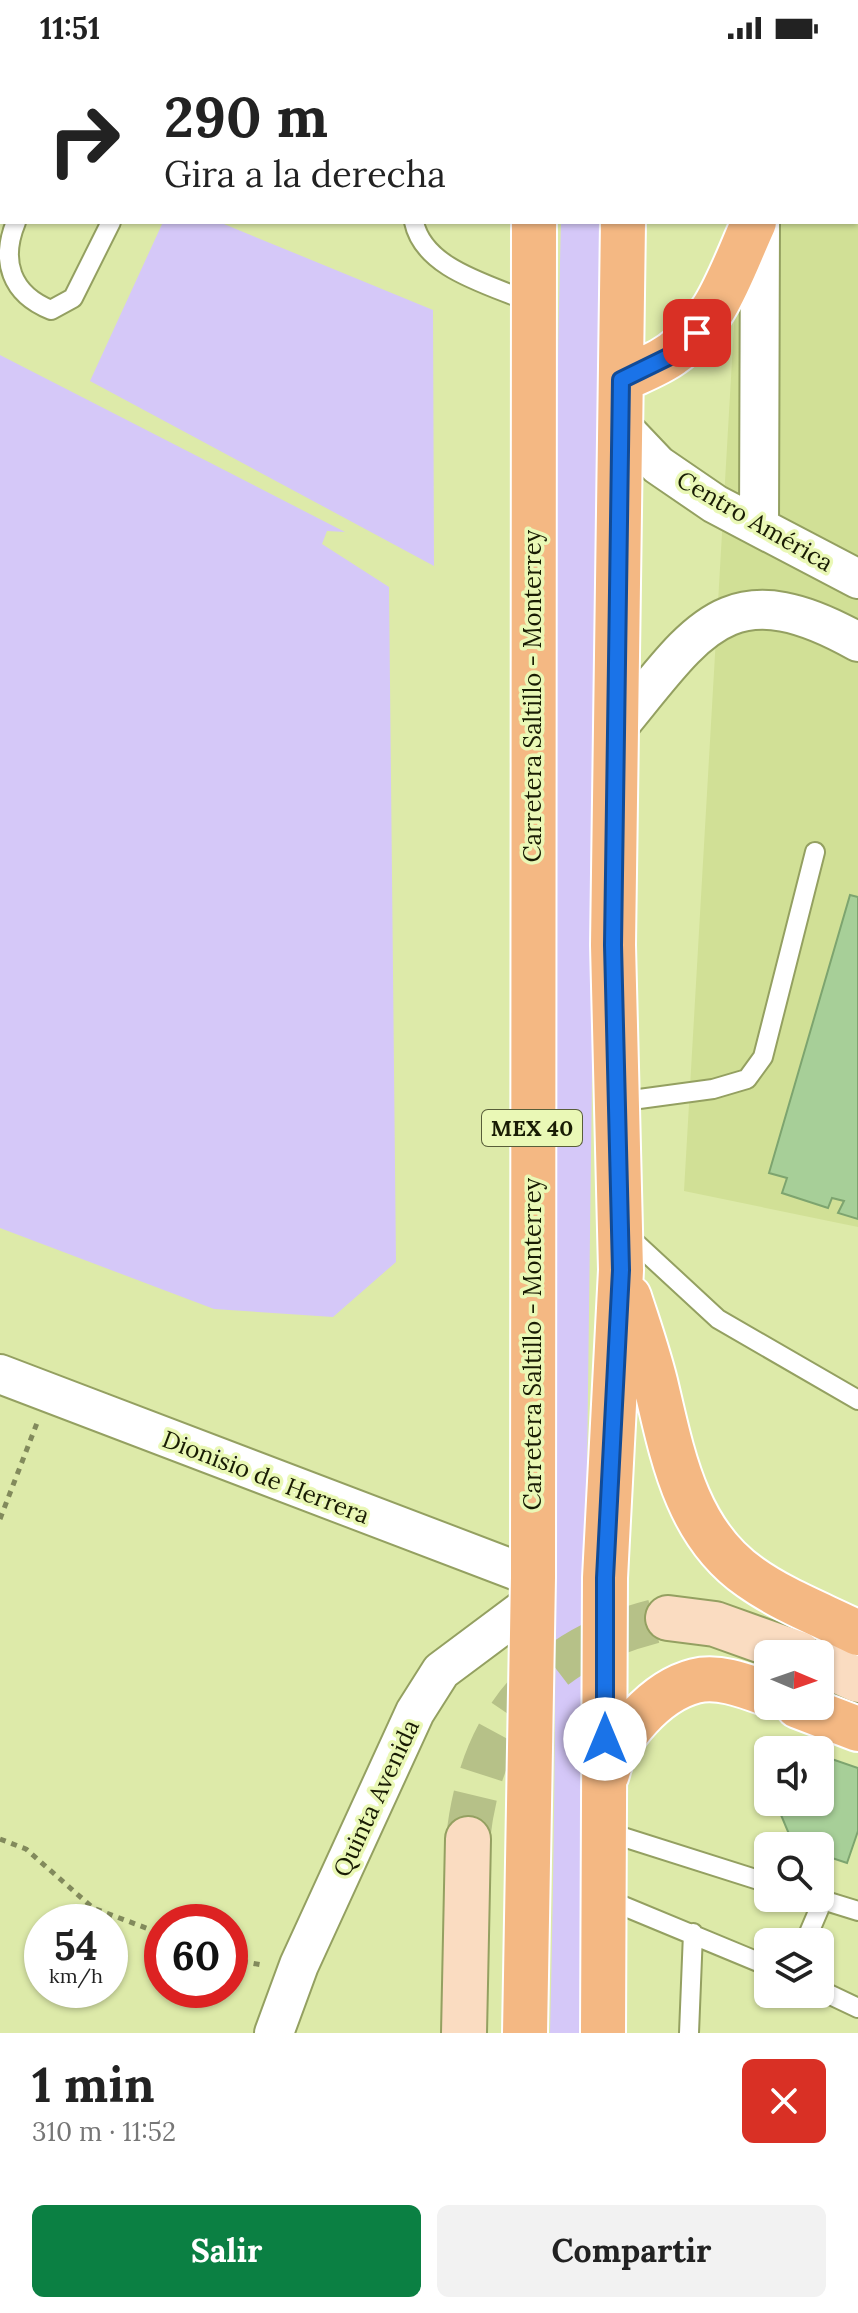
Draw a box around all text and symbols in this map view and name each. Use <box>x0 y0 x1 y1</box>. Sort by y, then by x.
text: 11:51 <box>40 9 100 47</box>
text: 290 m <box>164 81 328 152</box>
icon: right <box>32 88 136 192</box>
text: Gira a la derecha <box>164 151 446 197</box>
pin <box>663 299 731 367</box>
icon: arrive <box>675 311 719 355</box>
street label: Centro América <box>671 464 839 578</box>
street label: Carretera Saltillo - Monterrey <box>517 529 548 862</box>
road number: MEX 40 <box>482 1110 582 1146</box>
street label: Carretera Saltillo - Monterrey <box>517 1177 548 1510</box>
street label: Dionisio de Herrera <box>158 1423 374 1531</box>
north arrow <box>754 1640 834 1720</box>
map controls <box>754 1640 834 2008</box>
position arrow <box>563 1697 647 1781</box>
street label: Quinta Avenida <box>326 1714 426 1882</box>
button: sound <box>754 1736 834 1816</box>
button: search <box>754 1832 834 1912</box>
speed limit sign: 60 <box>144 1904 248 2008</box>
text: 54 <box>54 1920 98 1971</box>
button: layers <box>754 1928 834 2008</box>
text: km/h <box>49 1963 103 1988</box>
text: 1 min <box>32 2054 155 2115</box>
button: close <box>742 2059 826 2143</box>
text: 310 m · 11:52 <box>32 2115 176 2148</box>
button: Salir <box>32 2205 421 2297</box>
button: Compartir <box>437 2205 826 2297</box>

